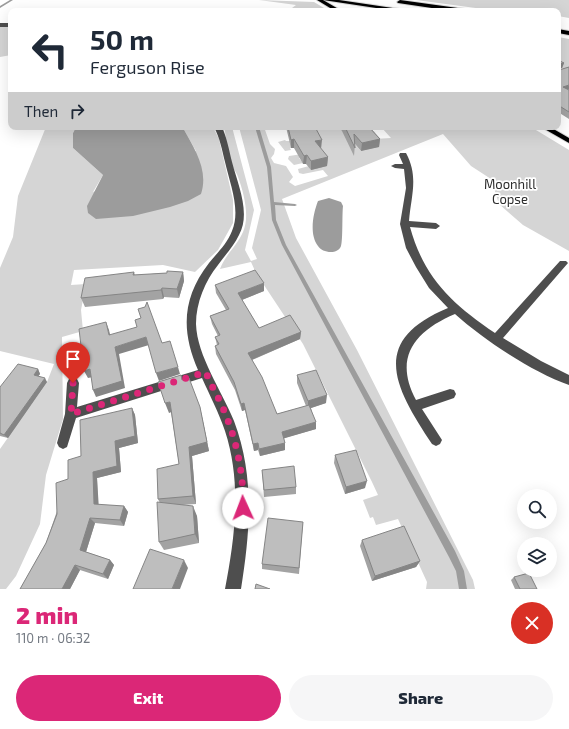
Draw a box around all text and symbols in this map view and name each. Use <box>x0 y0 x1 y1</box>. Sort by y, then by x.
text: 50 m <box>90 22 154 56</box>
icon: left <box>24 24 76 76</box>
text: Ferguson Rise <box>90 56 205 78</box>
icon: right <box>66 100 88 122</box>
text: Then <box>24 102 58 120</box>
park label: Moonhill Copse <box>484 176 536 207</box>
pin <box>56 342 90 383</box>
icon: arrive <box>62 348 84 370</box>
position arrow <box>222 487 264 529</box>
map controls <box>517 489 557 577</box>
button: search <box>517 489 557 529</box>
button: layers <box>517 537 557 577</box>
text: 2 min <box>16 600 78 629</box>
button: close <box>511 602 553 644</box>
text: 110 m · 06:32 <box>16 630 90 646</box>
button: Exit <box>16 675 281 721</box>
button: Share <box>289 675 553 721</box>

